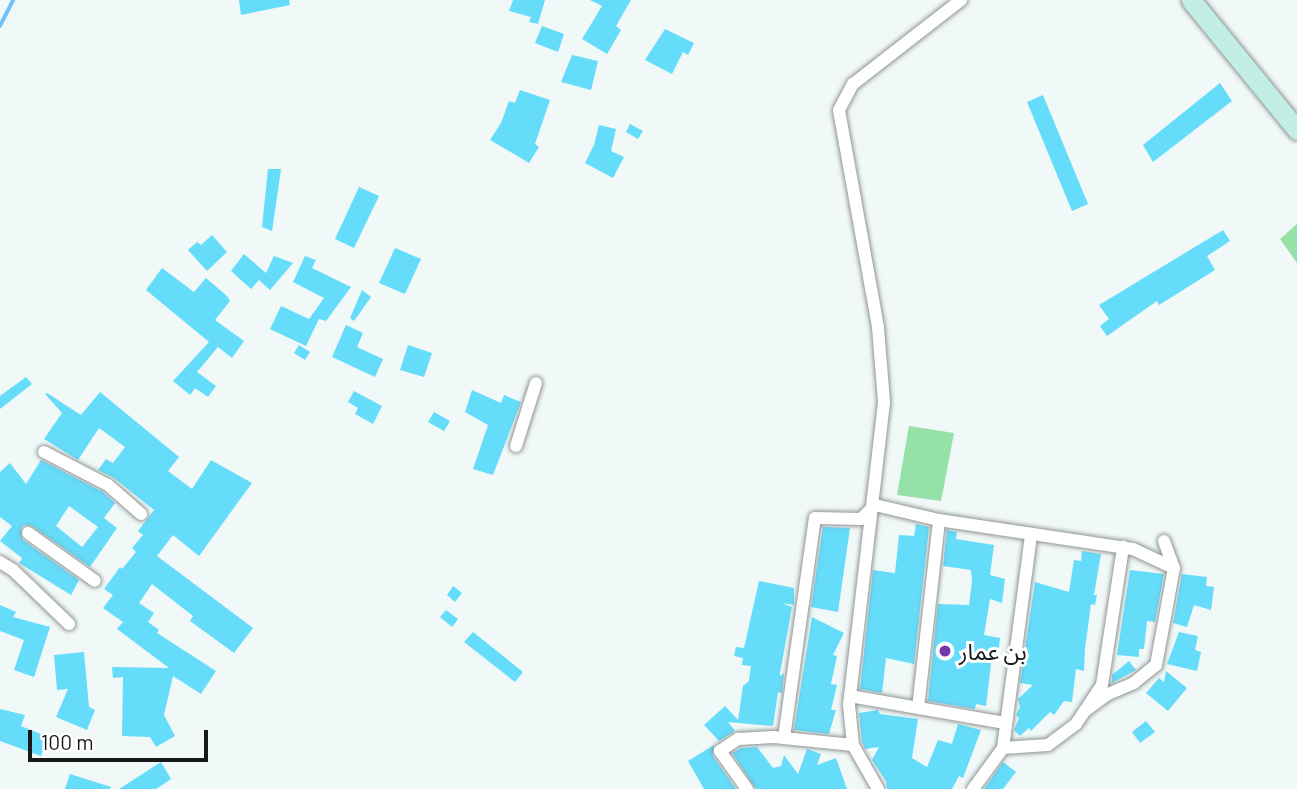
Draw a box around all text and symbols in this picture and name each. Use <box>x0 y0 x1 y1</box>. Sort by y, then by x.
place label: بن عمار <box>959 637 1027 665</box>
marker: بن عمار <box>937 643 953 659</box>
scale bar <box>32 716 212 760</box>
text: 100 m <box>41 729 94 754</box>

